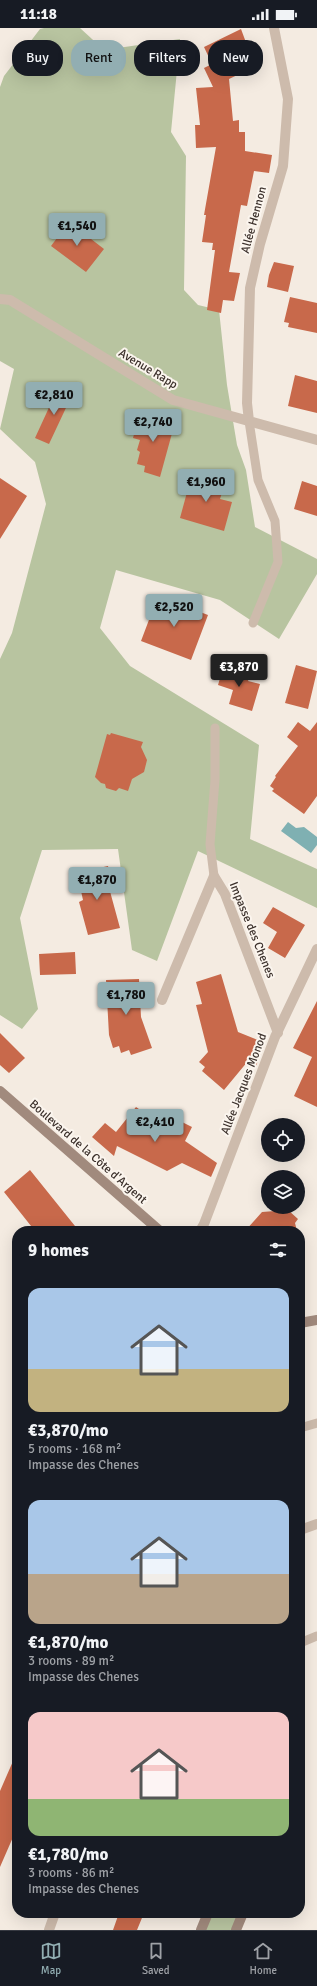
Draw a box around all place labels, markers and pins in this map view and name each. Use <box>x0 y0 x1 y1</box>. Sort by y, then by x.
pin: €1,540 <box>44 213 110 247</box>
pin: €2,810 <box>21 382 87 416</box>
pin: €2,740 <box>120 409 186 443</box>
pin: €1,960 <box>173 469 239 503</box>
pin: €2,520 <box>141 594 207 628</box>
pin: €3,870 <box>206 654 272 688</box>
pin: €1,870 <box>64 867 130 901</box>
pin: €1,780 <box>93 982 159 1016</box>
pin: €2,410 <box>122 1109 188 1143</box>

